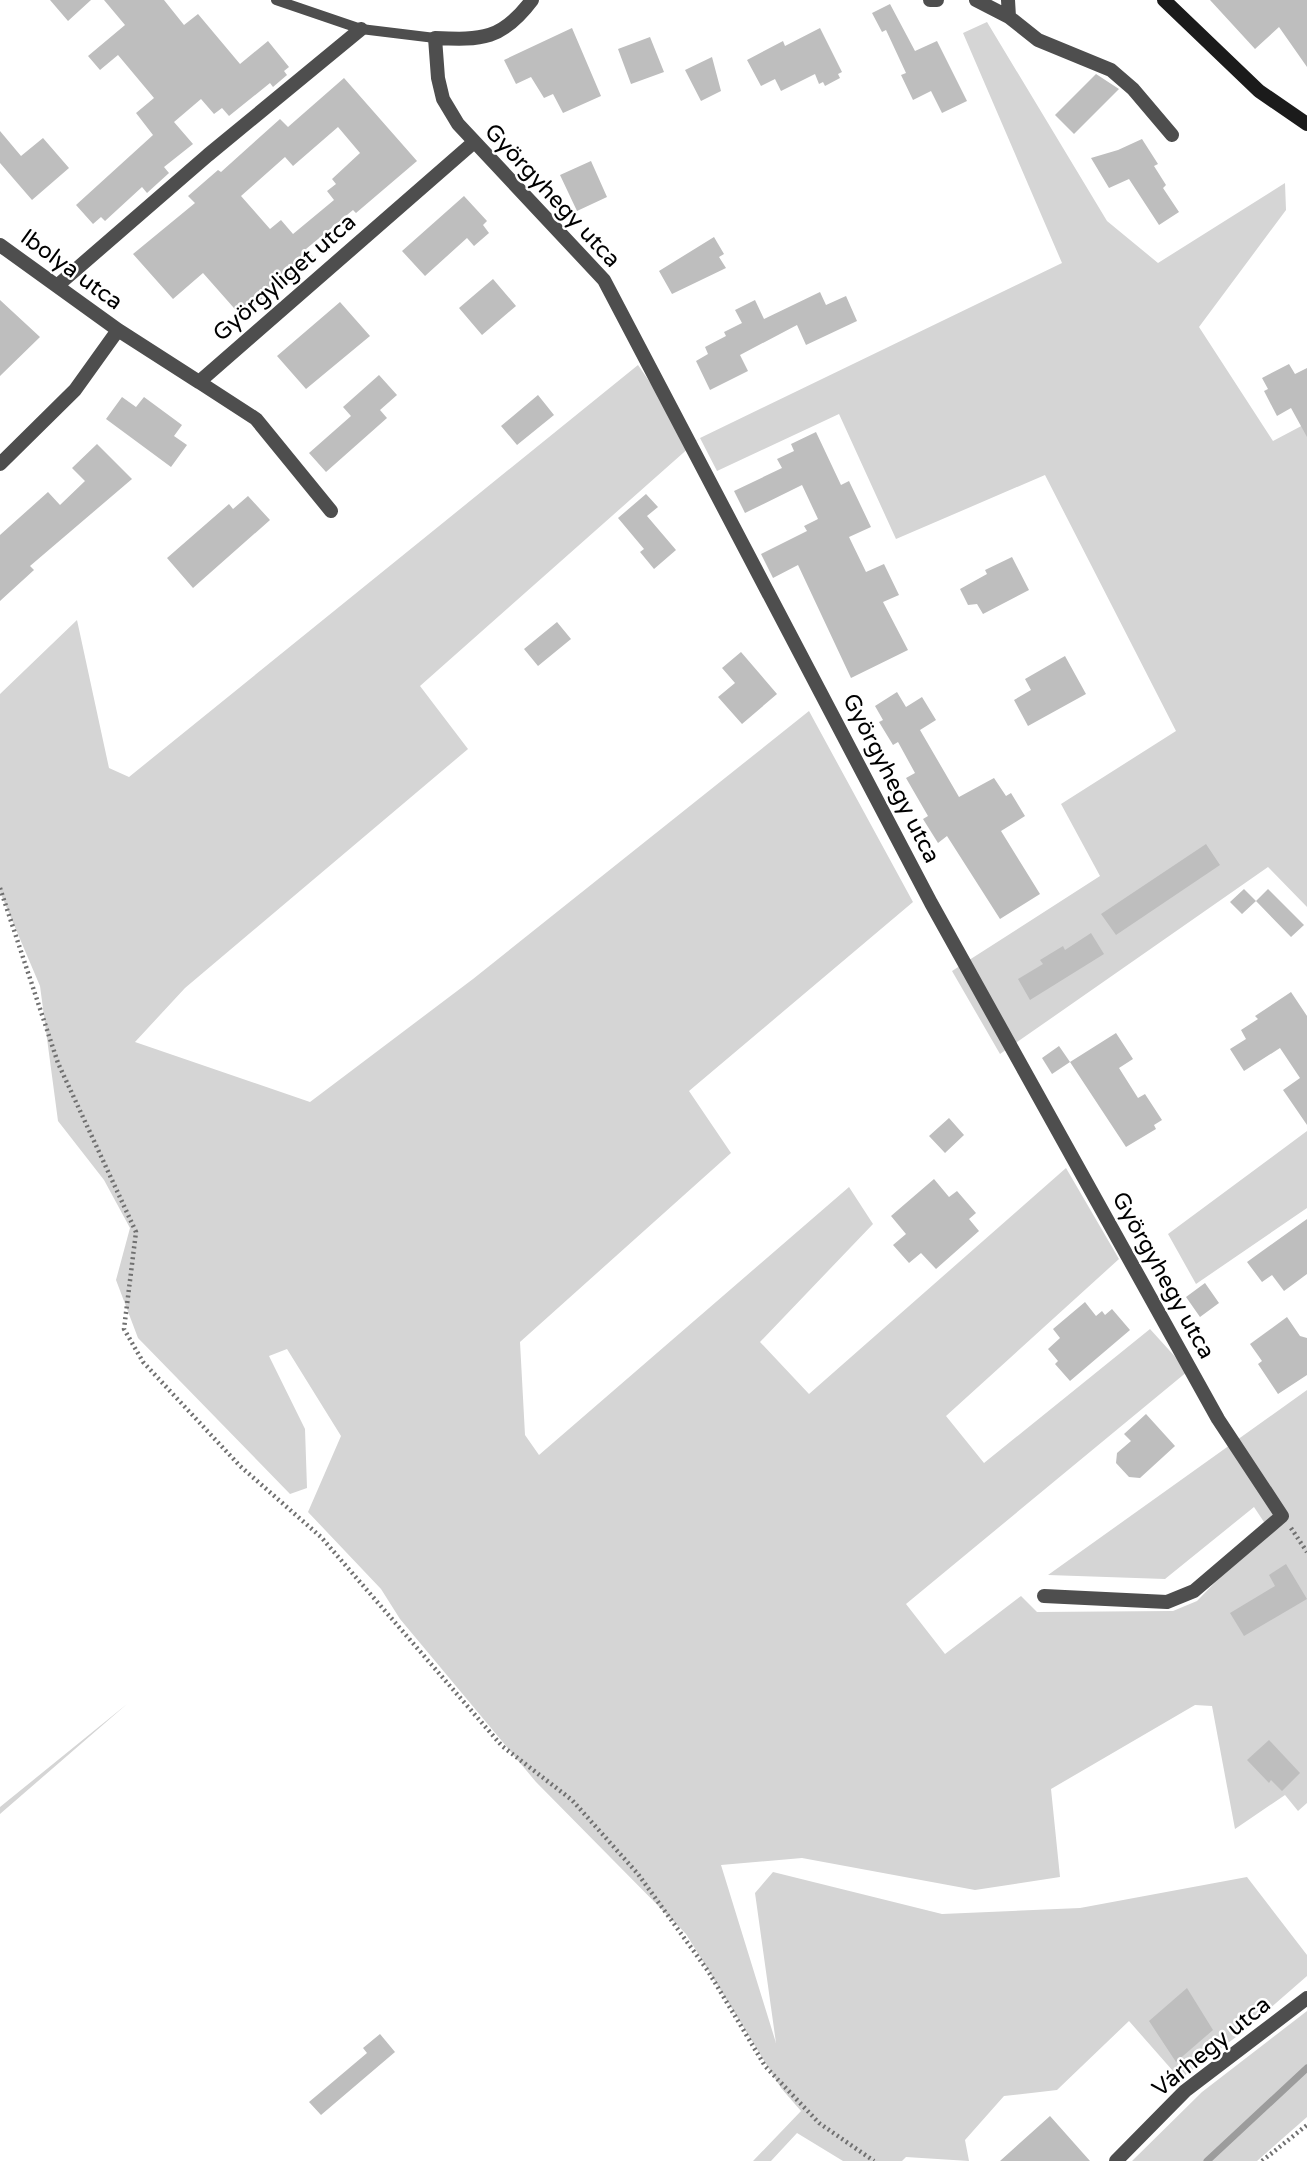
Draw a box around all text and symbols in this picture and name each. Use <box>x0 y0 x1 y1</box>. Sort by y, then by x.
street label: Györgyhegy utca <box>478 118 626 273</box>
street label: Györgyliget utca <box>207 208 362 348</box>
street label: Ibolya utca <box>15 223 128 316</box>
street label: Györgyhegy utca <box>836 689 946 868</box>
street label: Györgyhegy utca <box>1106 1187 1221 1364</box>
street label: Várhegy utca <box>1147 1991 1276 2103</box>

